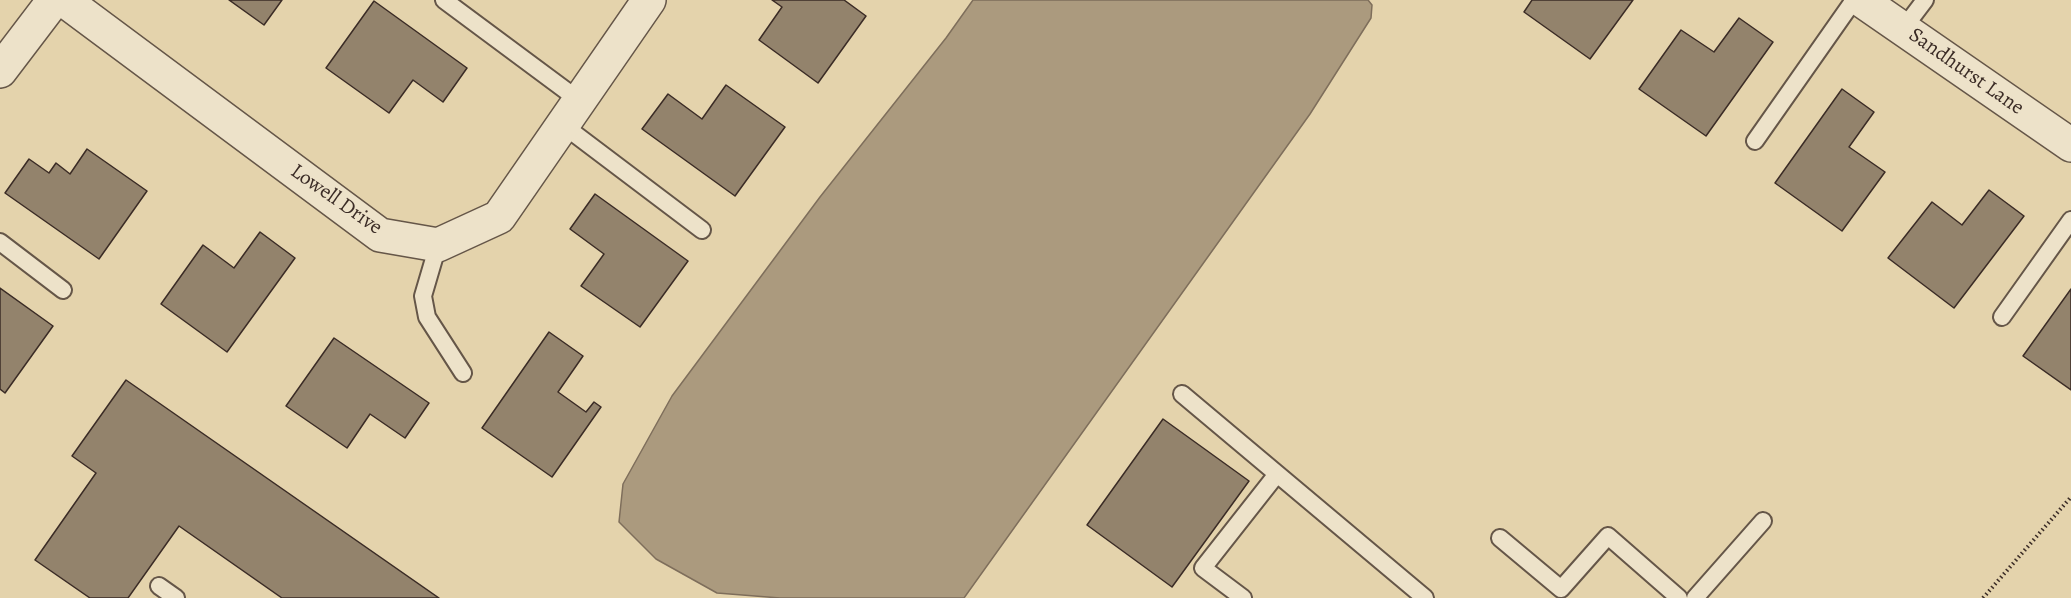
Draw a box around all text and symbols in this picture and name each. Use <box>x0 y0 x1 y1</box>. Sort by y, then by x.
street label: Sandhurst Lane <box>1904 23 2028 121</box>
street label: Lowell Drive <box>285 159 387 241</box>

